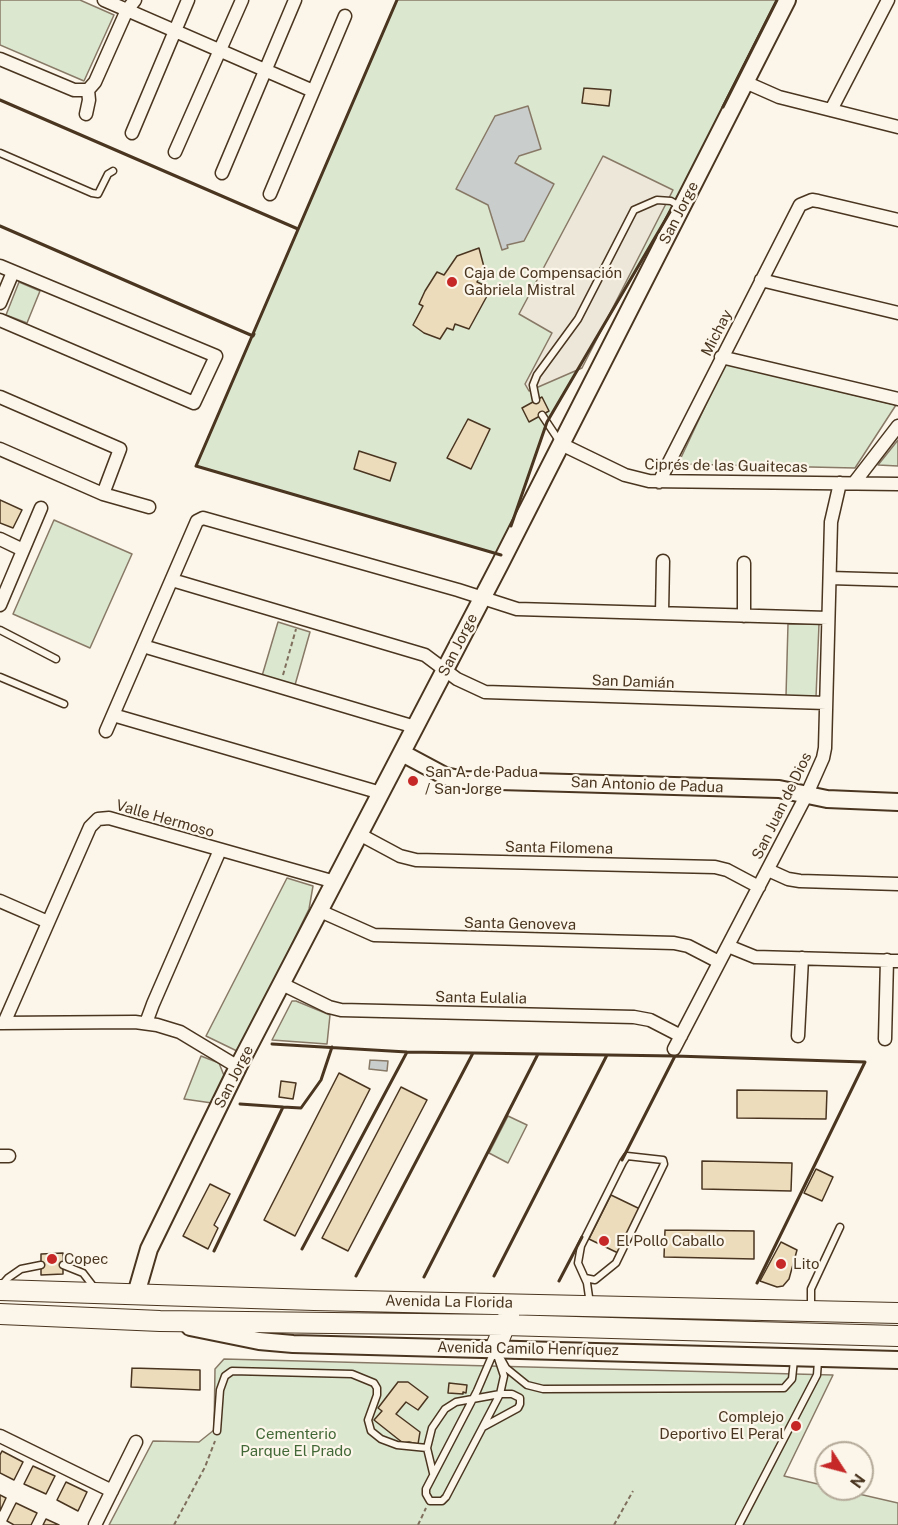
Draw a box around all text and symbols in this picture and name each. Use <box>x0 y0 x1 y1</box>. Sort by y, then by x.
street label: San Jorge <box>656 179 702 247</box>
place label: Caja de Compensación Gabriela Mistral <box>464 264 622 299</box>
marker: Caja de Compensación Gabriela Mistral <box>445 275 459 289</box>
street label: Michay <box>698 307 736 359</box>
street label: Ciprés de las Guaitecas <box>644 456 808 476</box>
street label: San Jorge <box>435 611 481 679</box>
street label: San Damián <box>591 672 675 692</box>
street label: San Juan de Dios <box>748 749 816 863</box>
place label: San A. de Padua / San Jorge <box>425 763 538 798</box>
street label: San Antonio de Padua <box>570 773 724 797</box>
marker: San A. de Padua / San Jorge <box>406 774 420 788</box>
street label: Valle Hermoso <box>114 796 216 842</box>
street label: Santa Filomena <box>505 838 613 858</box>
street label: Santa Genoveva <box>464 914 576 934</box>
street label: Santa Eulalia <box>435 988 527 1008</box>
street label: San Jorge <box>211 1043 257 1111</box>
place label: El Pollo Caballo <box>616 1232 724 1250</box>
marker: El Pollo Caballo <box>597 1234 611 1248</box>
place label: Copec <box>64 1250 108 1268</box>
marker: Copec <box>45 1252 59 1266</box>
place label: Lito <box>793 1255 819 1273</box>
marker: Lito <box>774 1257 788 1271</box>
street label: Avenida La Florida <box>385 1292 513 1312</box>
street label: Avenida Camilo Henríquez <box>437 1338 619 1360</box>
place label: Complejo Deportivo El Peral <box>659 1408 784 1443</box>
marker: Complejo Deportivo El Peral <box>789 1419 803 1433</box>
park label: Cementerio Parque El Prado <box>240 1425 352 1460</box>
north arrow <box>814 1441 874 1501</box>
text: N <box>846 1470 869 1491</box>

